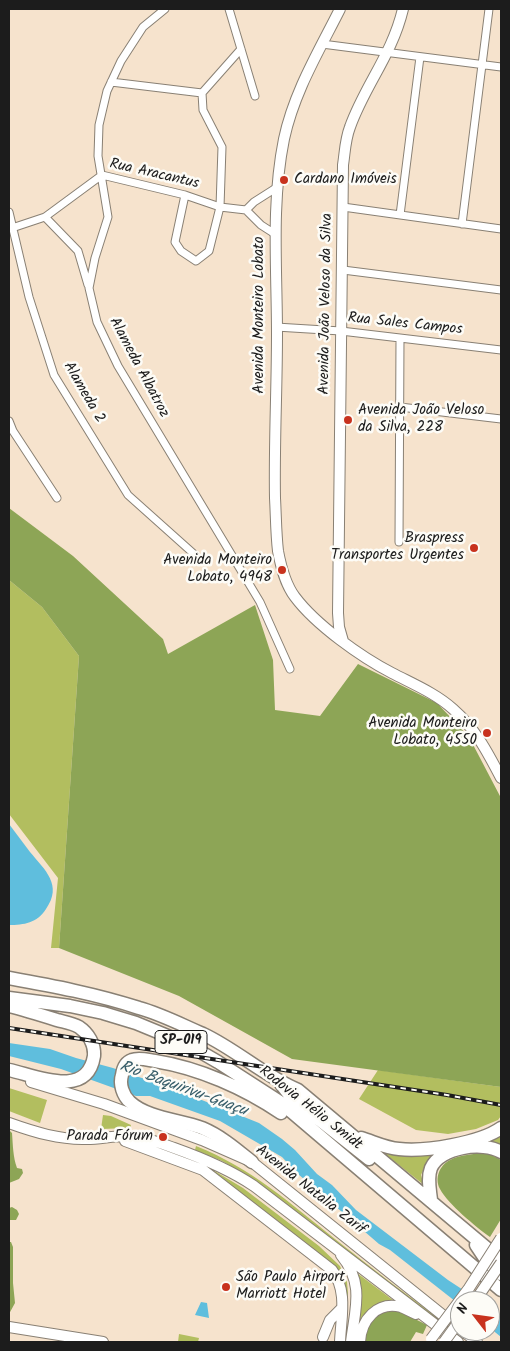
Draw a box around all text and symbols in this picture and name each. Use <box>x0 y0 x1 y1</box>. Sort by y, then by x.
street label: Rua Aracantus <box>108 156 200 194</box>
place label: Cardano Imóveis <box>294 171 397 189</box>
marker: Cardano Imóveis <box>278 174 290 186</box>
street label: Avenida João Veloso da Silva <box>316 213 338 395</box>
street label: Avenida Monteiro Lobato <box>251 236 269 394</box>
street label: Rua Sales Campos <box>347 310 463 340</box>
street label: Alameda Albatroz <box>104 315 172 421</box>
street label: Alameda 2 <box>58 359 108 427</box>
place label: Avenida João Veloso da Silva, 228 <box>358 402 484 437</box>
marker: Avenida João Veloso da Silva, 228 <box>342 414 354 426</box>
place label: Braspress Transportes Urgentes <box>331 530 464 565</box>
marker: Braspress Transportes Urgentes <box>468 542 480 554</box>
place label: Avenida Monteiro Lobato, 4948 <box>163 552 272 587</box>
marker: Avenida Monteiro Lobato, 4948 <box>276 564 288 576</box>
place label: Avenida Monteiro Lobato, 4550 <box>368 715 477 750</box>
marker: Avenida Monteiro Lobato, 4550 <box>481 727 493 739</box>
road number: SP-019 <box>155 1030 207 1054</box>
water label: Rio Baquirivu-Guaçu <box>117 1058 249 1122</box>
street label: Rodovia Hélio Smidt <box>255 1063 365 1155</box>
place label: Parada Fórum <box>67 1128 153 1146</box>
marker: Parada Fórum <box>157 1131 169 1143</box>
street label: Avenida Natalia Zarif <box>251 1142 369 1240</box>
place label: São Paulo Airport Marriott Hotel <box>236 1269 345 1304</box>
marker: São Paulo Airport Marriott Hotel <box>220 1281 232 1293</box>
north arrow <box>450 1291 500 1341</box>
text: N <box>451 1300 475 1318</box>

